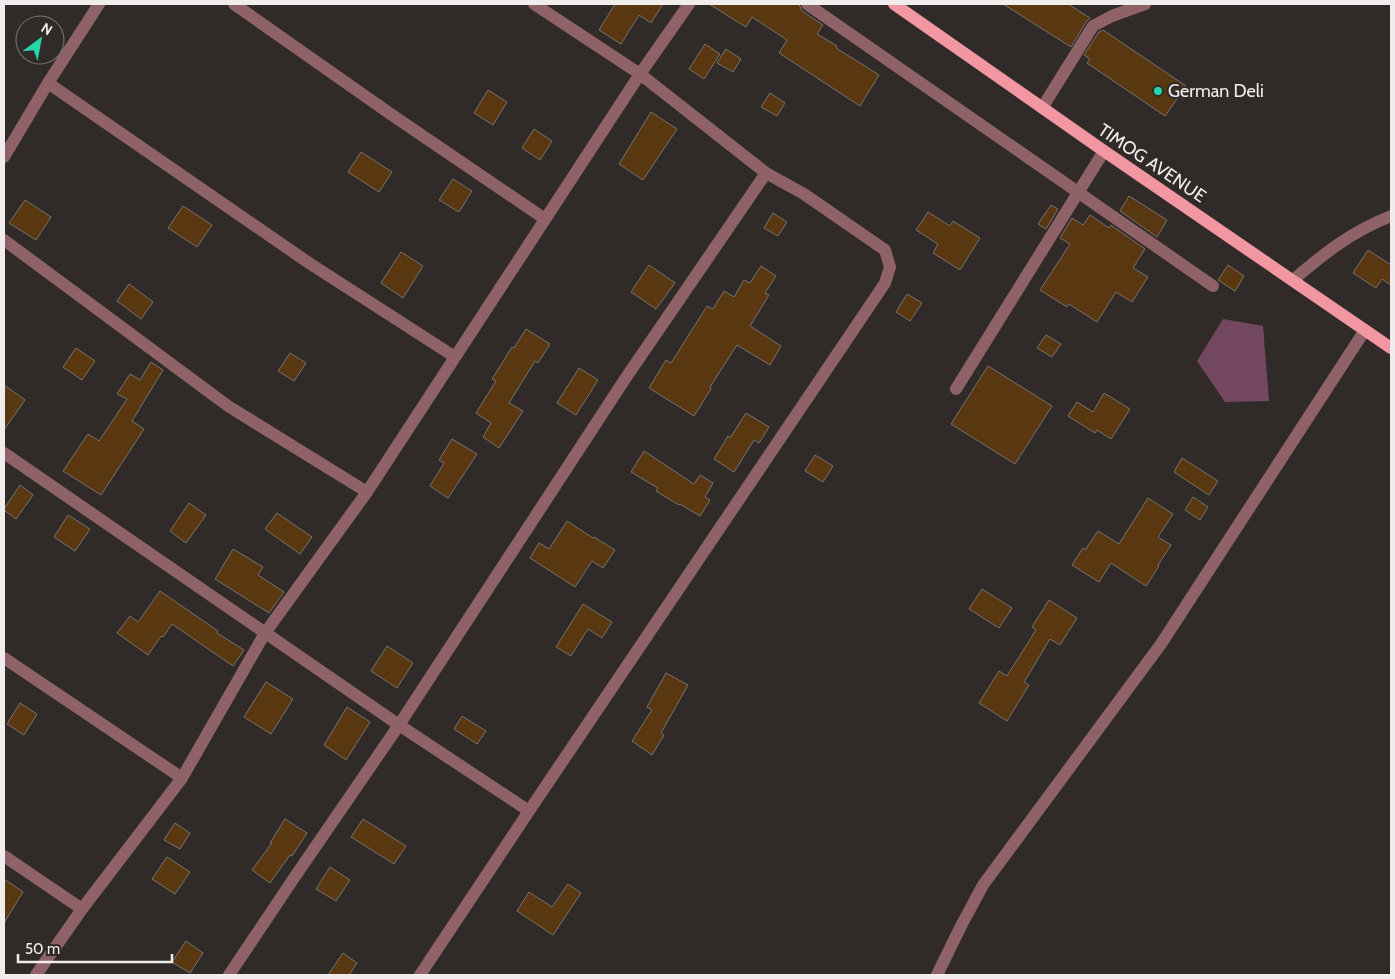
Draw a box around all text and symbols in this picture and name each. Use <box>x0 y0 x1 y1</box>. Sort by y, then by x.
north arrow <box>15 15 65 65</box>
text: N <box>38 19 56 39</box>
place label: German Deli <box>1168 80 1264 102</box>
marker: German Deli <box>1152 85 1164 97</box>
street label: TIMOG AVENUE <box>1094 119 1210 207</box>
scale bar <box>18 932 171 964</box>
text: 50 m <box>25 940 60 958</box>

